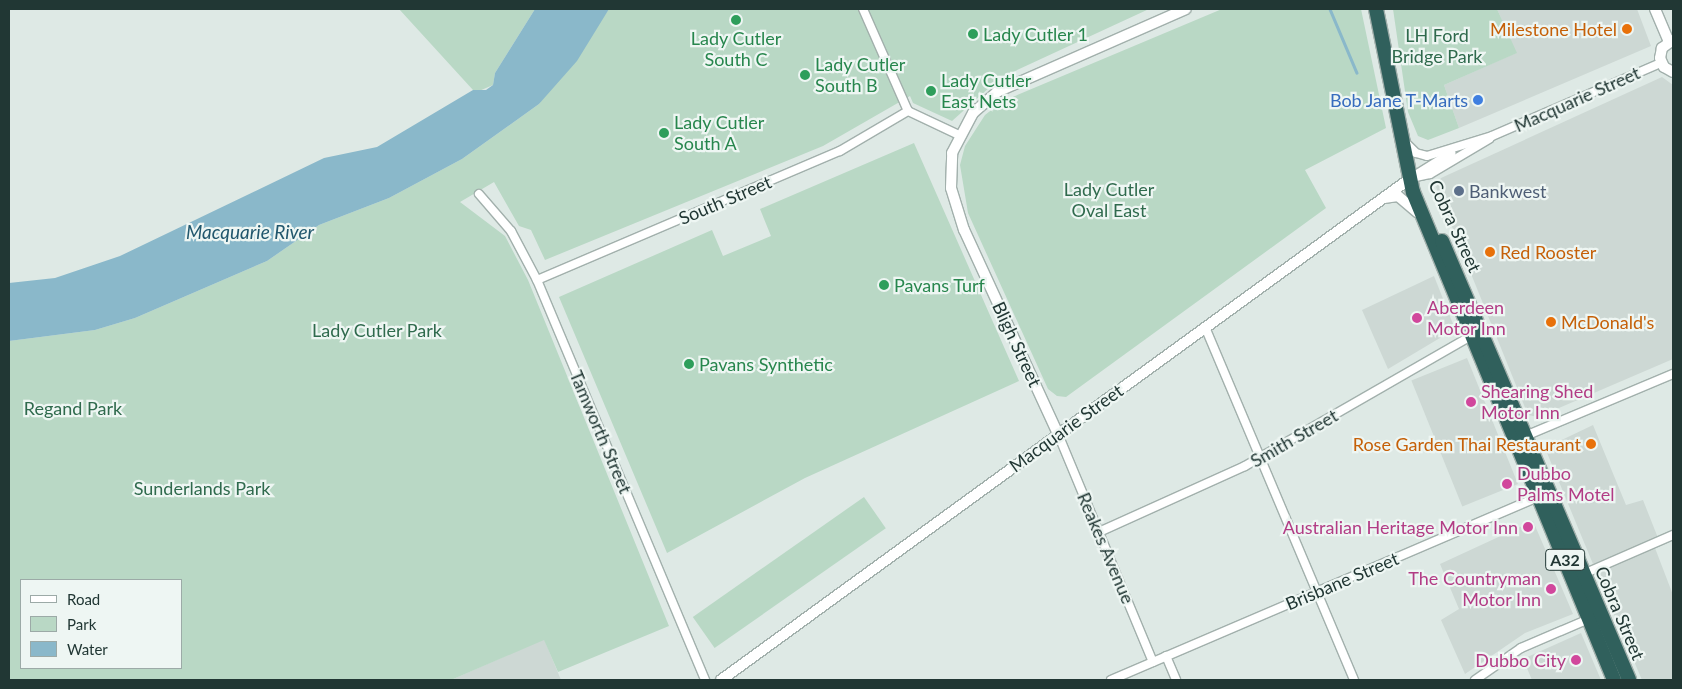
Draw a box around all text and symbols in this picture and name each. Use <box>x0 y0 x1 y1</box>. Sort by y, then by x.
marker: Lady Cutler South C <box>730 14 742 26</box>
place label: Milestone Hotel <box>1490 18 1617 40</box>
place label: Lady Cutler 1 <box>983 23 1089 45</box>
marker: Milestone Hotel <box>1621 23 1633 35</box>
park label: LH Ford Bridge Park <box>1392 25 1482 68</box>
place label: Lady Cutler South C <box>691 28 781 70</box>
marker: Lady Cutler 1 <box>967 28 979 40</box>
place label: Lady Cutler South B <box>815 54 906 96</box>
street label: Macquarie Street <box>1511 62 1643 136</box>
marker: Lady Cutler South B <box>799 69 811 81</box>
place label: Lady Cutler East Nets <box>941 70 1032 112</box>
marker: Lady Cutler East Nets <box>925 85 937 97</box>
place label: Bob Jane T-Marts <box>1329 89 1468 111</box>
marker: Bob Jane T-Marts <box>1472 94 1484 106</box>
place label: Lady Cutler South A <box>674 112 765 154</box>
marker: Lady Cutler South A <box>658 127 670 139</box>
street label: South Street <box>675 171 775 229</box>
street label: Cobra Street <box>1424 176 1486 276</box>
park label: Lady Cutler Oval East <box>1064 179 1154 222</box>
place label: Bankwest <box>1469 180 1546 202</box>
marker: Bankwest <box>1453 185 1465 197</box>
water label: Macquarie River <box>186 221 314 243</box>
place label: Red Rooster <box>1500 241 1596 263</box>
marker: Red Rooster <box>1484 246 1496 258</box>
place label: Pavans Turf <box>894 274 985 296</box>
marker: Pavans Turf <box>878 279 890 291</box>
place label: Aberdeen Motor Inn <box>1427 297 1506 340</box>
street label: Bligh Street <box>988 298 1046 390</box>
place label: McDonald's <box>1561 311 1654 333</box>
marker: Aberdeen Motor Inn <box>1411 312 1423 324</box>
marker: McDonald's <box>1545 316 1557 328</box>
park label: Lady Cutler Park <box>312 319 442 341</box>
place label: Pavans Synthetic <box>699 353 833 375</box>
marker: Pavans Synthetic <box>683 358 695 370</box>
street label: Tamworth Street <box>565 367 637 497</box>
street label: Macquarie Street <box>1005 379 1127 477</box>
place label: Shearing Shed Motor Inn <box>1481 381 1593 424</box>
marker: Shearing Shed Motor Inn <box>1465 396 1477 408</box>
park label: Regand Park <box>24 397 122 419</box>
street label: Smith Street <box>1247 404 1341 472</box>
place label: Rose Garden Thai Restaurant <box>1352 433 1581 455</box>
marker: Rose Garden Thai Restaurant <box>1585 438 1597 450</box>
place label: Dubbo Palms Motel <box>1517 463 1615 506</box>
park label: Sunderlands Park <box>134 477 270 499</box>
marker: Dubbo Palms Motel <box>1501 478 1513 490</box>
street label: Reakes Avenue <box>1073 489 1139 607</box>
place label: Australian Heritage Motor Inn <box>1282 516 1518 538</box>
marker: Australian Heritage Motor Inn <box>1522 521 1534 533</box>
road number: A32 <box>1545 546 1585 574</box>
street label: Brisbane Street <box>1282 547 1402 615</box>
street label: Cobra Street <box>1591 563 1649 663</box>
place label: The Countryman Motor Inn <box>1408 568 1541 610</box>
legend <box>20 579 182 669</box>
marker: The Countryman Motor Inn <box>1545 583 1557 595</box>
text: Road <box>67 590 100 608</box>
text: Park <box>67 615 96 633</box>
text: Water <box>67 640 108 658</box>
place label: Dubbo City <box>1475 649 1566 671</box>
marker: Dubbo City <box>1570 654 1582 666</box>

